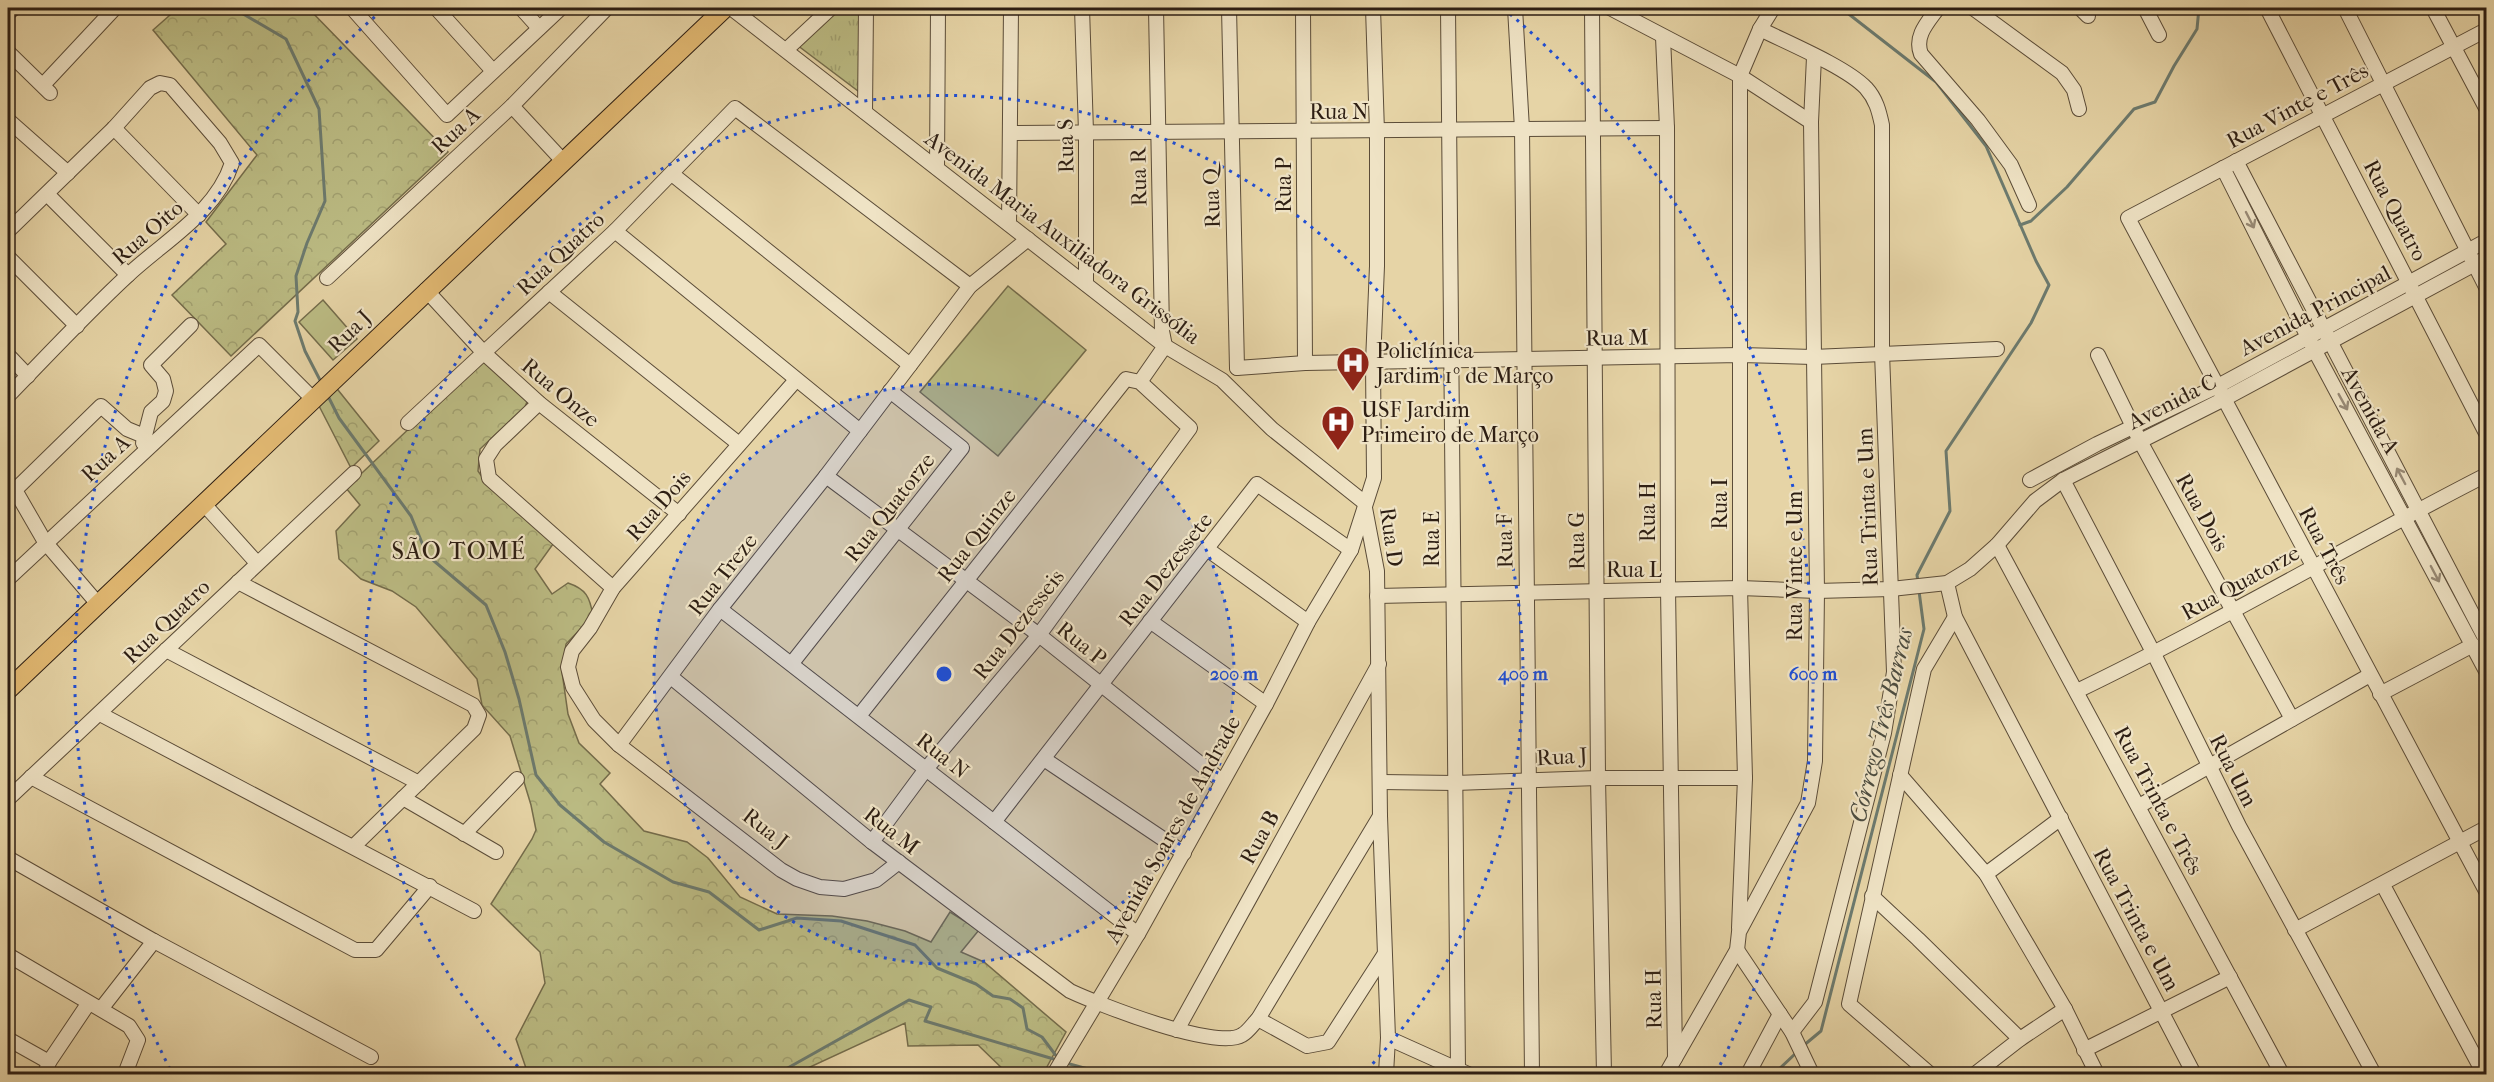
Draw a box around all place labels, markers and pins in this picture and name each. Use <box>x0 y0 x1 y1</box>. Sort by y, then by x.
place label: Policlínica Jardim 1º de Março <box>1374 338 1553 389</box>
hospital icon: Policlínica Jardim 1º de Março <box>1335 345 1371 392</box>
place label: USF Jardim Primeiro de Março <box>1361 397 1539 448</box>
hospital icon: USF Jardim Primeiro de Março <box>1320 404 1356 451</box>
centre of rings <box>934 664 954 684</box>

